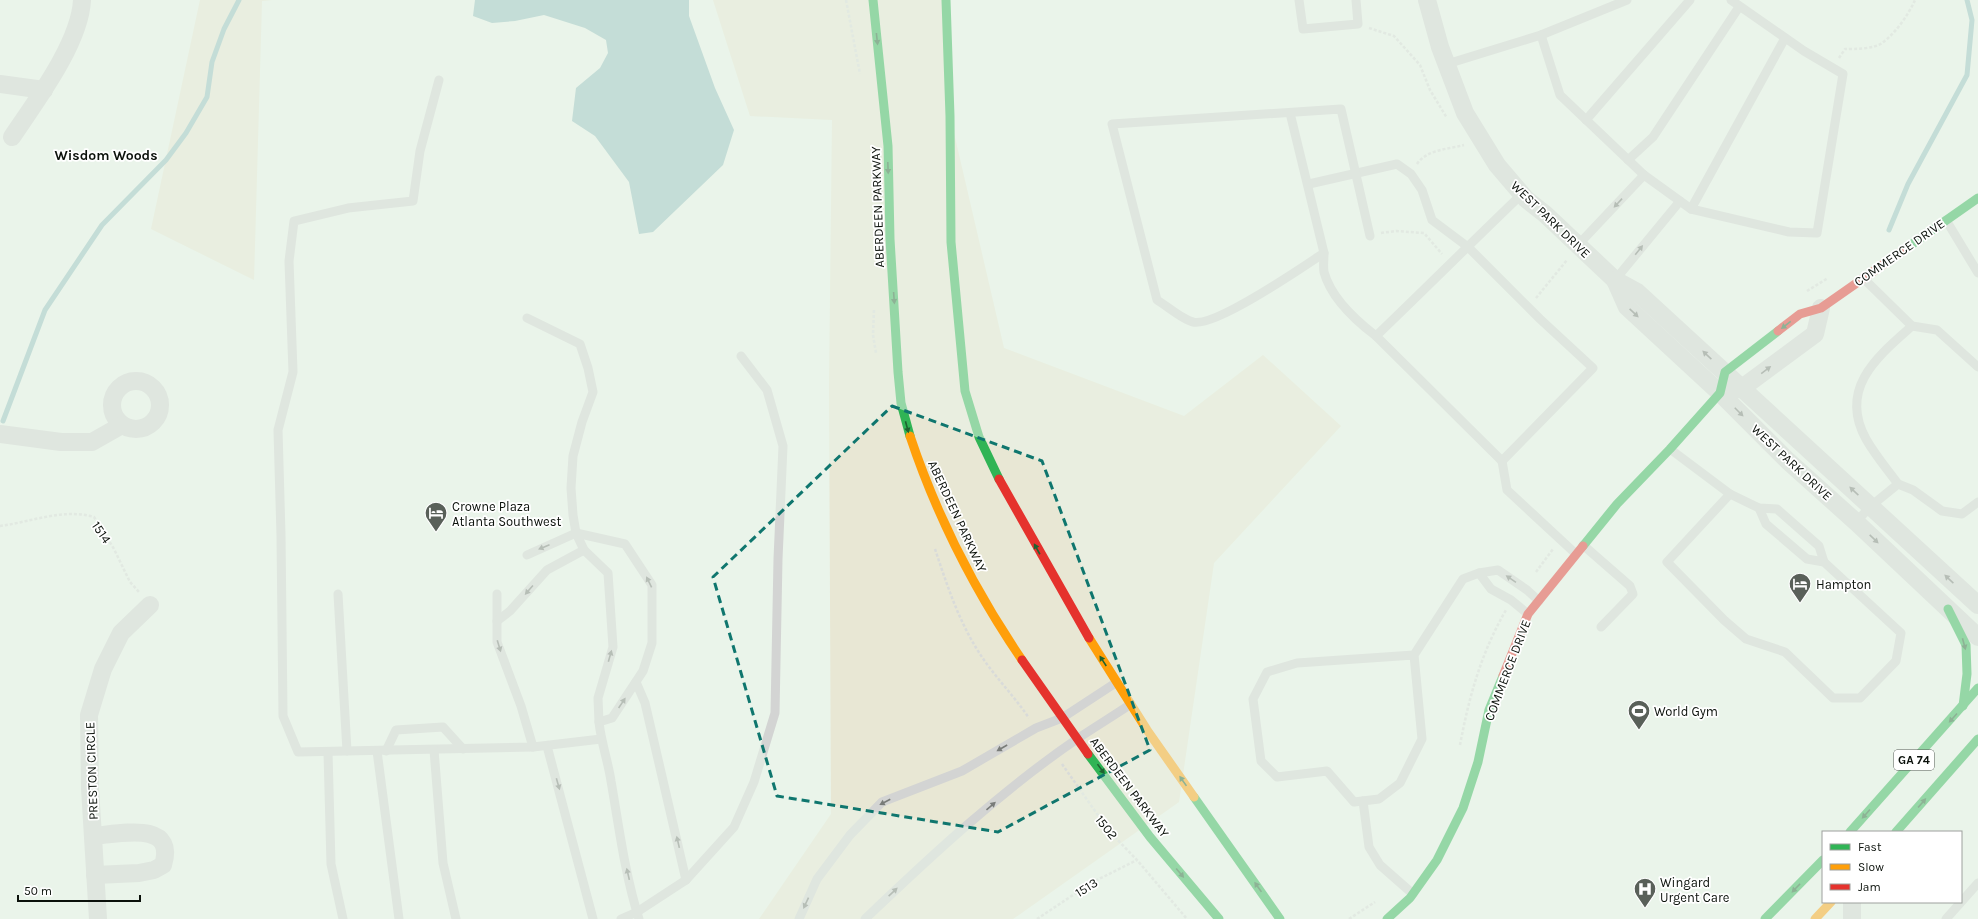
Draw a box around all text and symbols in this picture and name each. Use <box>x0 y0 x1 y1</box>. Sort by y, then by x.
one-way arrow <box>874 33 880 45</box>
street label: ABERDEEN PARKWAY <box>868 146 887 268</box>
district label: Wisdom Woods <box>54 147 158 164</box>
one-way arrow <box>885 162 891 175</box>
street label: WEST PARK DRIVE <box>1508 178 1593 261</box>
one-way arrow <box>1613 198 1623 208</box>
street label: COMMERCE DRIVE <box>1851 216 1947 289</box>
one-way arrow <box>1635 244 1644 255</box>
one-way arrow <box>890 292 897 304</box>
one-way arrow <box>1629 308 1639 318</box>
one-way arrow <box>1781 320 1792 329</box>
one-way arrow <box>1702 350 1712 360</box>
one-way arrow <box>1761 366 1772 374</box>
one-way arrow <box>1734 407 1744 417</box>
one-way arrow <box>905 421 911 433</box>
street label: WEST PARK DRIVE <box>1748 421 1835 503</box>
street label: ABERDEEN PARKWAY <box>925 458 990 574</box>
one-way arrow <box>1849 486 1859 496</box>
place label: Crowne Plaza Atlanta Southwest <box>452 499 562 529</box>
hotel icon: Crowne Plaza Atlanta Southwest <box>423 500 449 533</box>
street label: 1514 <box>89 518 114 546</box>
one-way arrow <box>1869 534 1879 544</box>
one-way arrow <box>1034 543 1041 555</box>
one-way arrow <box>539 544 550 550</box>
hotel icon: Hampton <box>1787 571 1813 604</box>
one-way arrow <box>1944 574 1954 584</box>
one-way arrow <box>1506 575 1516 583</box>
one-way arrow <box>646 576 652 588</box>
place label: Hampton <box>1816 577 1871 592</box>
one-way arrow <box>524 585 533 595</box>
street label: COMMERCE DRIVE <box>1481 618 1534 723</box>
one-way arrow <box>1962 638 1968 651</box>
one-way arrow <box>496 641 502 653</box>
one-way arrow <box>607 650 613 662</box>
one-way arrow <box>1100 655 1107 667</box>
one-way arrow <box>618 698 626 708</box>
sports icon: World Gym <box>1626 698 1652 731</box>
place label: World Gym <box>1654 704 1718 719</box>
one-way arrow <box>1948 713 1957 723</box>
street label: PRESTON CIRCLE <box>82 722 101 820</box>
street label: ABERDEEN PARKWAY <box>1087 734 1172 840</box>
one-way arrow <box>997 744 1008 751</box>
road number: GA 74 <box>1894 750 1934 770</box>
one-way arrow <box>1097 764 1105 775</box>
one-way arrow <box>1179 775 1187 786</box>
one-way arrow <box>555 778 561 790</box>
one-way arrow <box>1917 798 1926 807</box>
one-way arrow <box>879 799 891 805</box>
one-way arrow <box>985 801 996 810</box>
one-way arrow <box>1861 809 1870 820</box>
street label: 1502 <box>1092 812 1121 842</box>
legend <box>1822 831 1962 903</box>
one-way arrow <box>674 836 680 848</box>
text: Fast <box>1858 840 1882 854</box>
text: Slow <box>1858 860 1884 874</box>
one-way arrow <box>1176 867 1185 878</box>
one-way arrow <box>625 868 631 880</box>
street label: 1513 <box>1072 875 1100 900</box>
place label: Wingard Urgent Care <box>1660 875 1730 905</box>
hospital icon: Wingard Urgent Care <box>1632 876 1658 909</box>
scale bar <box>18 877 140 903</box>
text: Jam <box>1858 880 1881 894</box>
one-way arrow <box>1254 882 1262 892</box>
one-way arrow <box>1791 883 1801 893</box>
text: 50 m <box>24 884 52 898</box>
one-way arrow <box>889 888 898 897</box>
one-way arrow <box>803 898 809 909</box>

